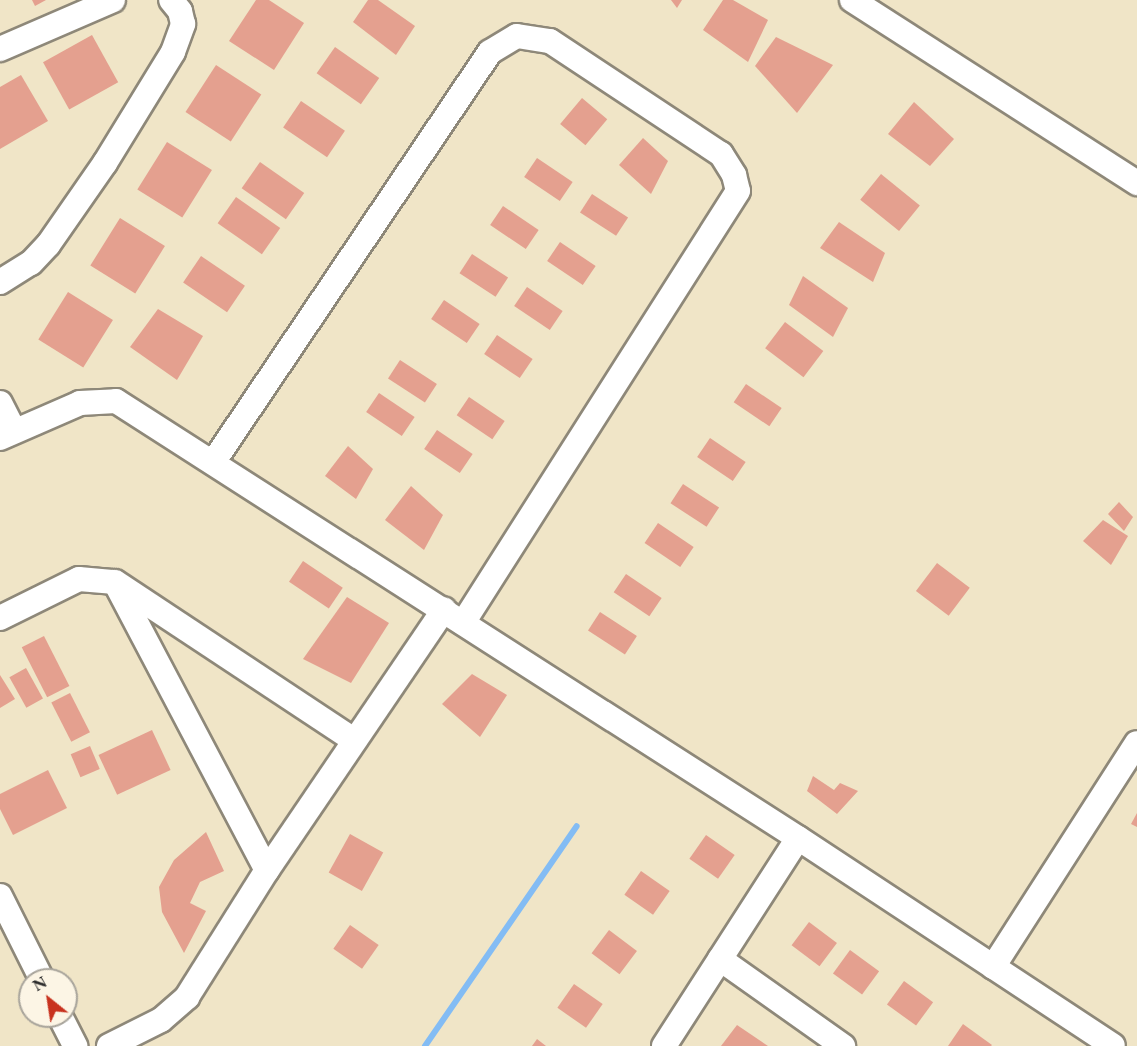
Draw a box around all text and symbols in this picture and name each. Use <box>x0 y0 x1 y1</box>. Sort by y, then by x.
north arrow <box>18 968 78 1028</box>
text: N <box>29 971 51 996</box>

